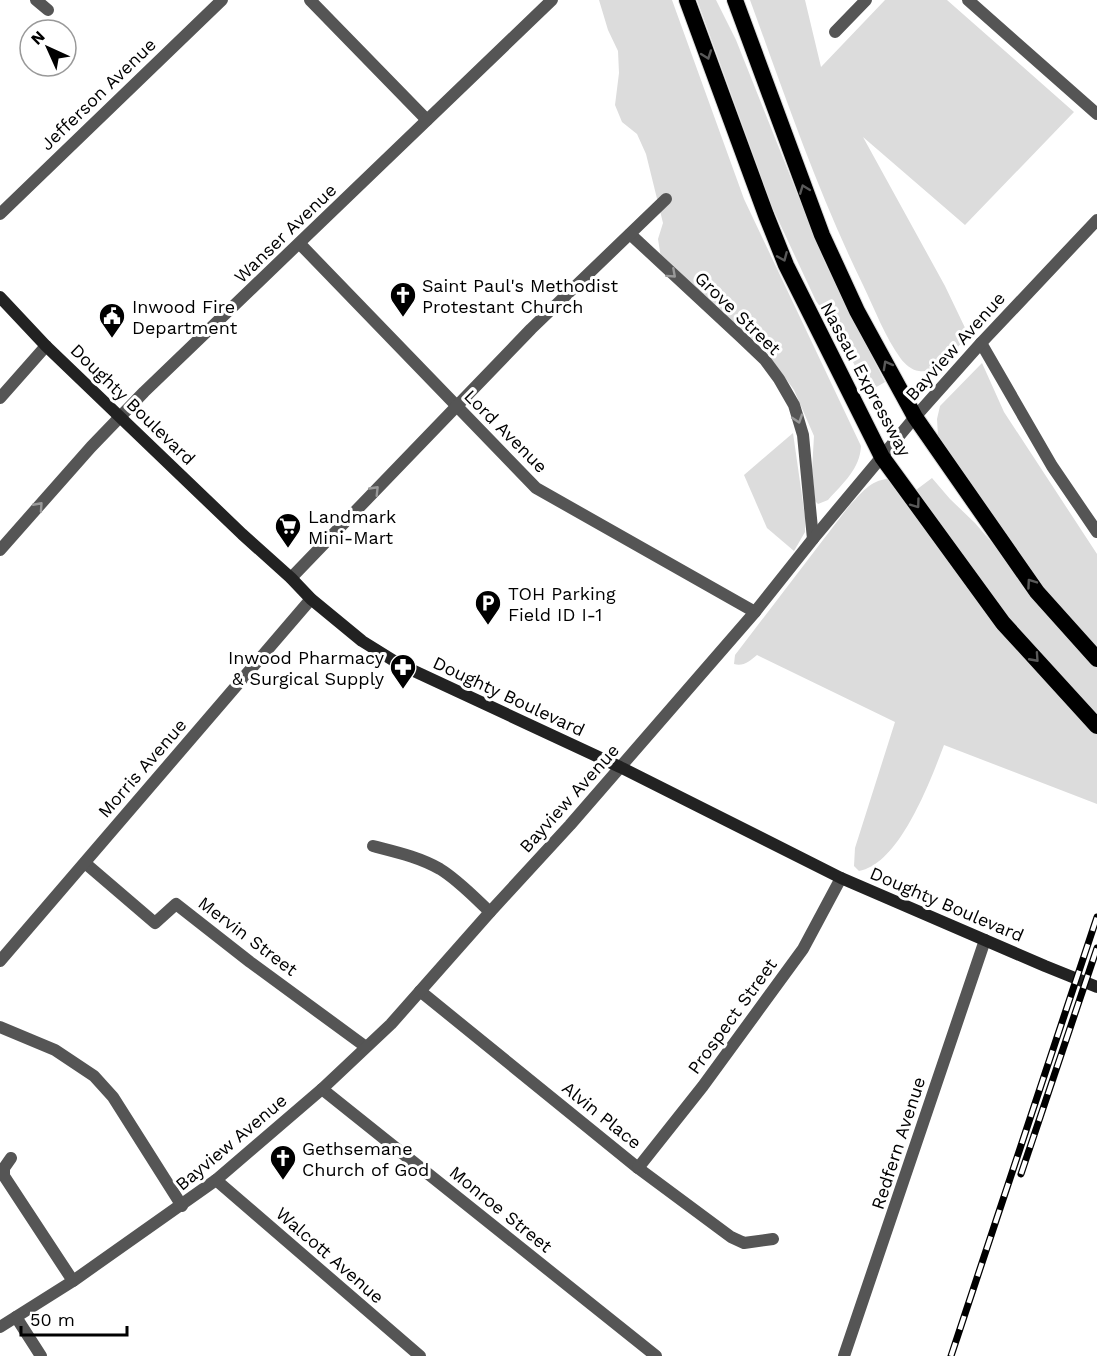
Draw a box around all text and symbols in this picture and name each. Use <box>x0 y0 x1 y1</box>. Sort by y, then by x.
north arrow <box>18 18 78 78</box>
text: N <box>27 27 49 49</box>
street label: Jefferson Avenue <box>36 34 160 154</box>
one-way arrow <box>700 49 712 60</box>
street label: Wanser Avenue <box>230 179 340 287</box>
one-way arrow <box>799 184 811 195</box>
one-way arrow <box>776 251 788 262</box>
one-way arrow <box>665 267 676 278</box>
street label: Grove Street <box>691 267 786 359</box>
place label: Saint Paul's Methodist Protestant Church <box>422 275 618 317</box>
church icon: Saint Paul's Methodist Protestant Church <box>388 280 418 318</box>
street label: Bayview Avenue <box>901 287 1009 405</box>
place label: Inwood Fire Department <box>132 296 238 338</box>
street label: Nassau Expressway <box>816 298 916 460</box>
public building icon: Inwood Fire Department <box>97 301 127 339</box>
street label: Doughty Boulevard <box>66 339 200 469</box>
one-way arrow <box>883 361 894 371</box>
street label: Lord Avenue <box>460 385 552 477</box>
one-way arrow <box>791 413 804 424</box>
one-way arrow <box>368 487 379 498</box>
one-way arrow <box>909 498 920 509</box>
one-way arrow <box>32 502 43 513</box>
place label: Landmark Mini-Mart <box>308 506 396 548</box>
supermarket icon: Landmark Mini-Mart <box>273 511 303 549</box>
one-way arrow <box>1027 579 1038 590</box>
place label: TOH Parking Field ID I-1 <box>508 583 616 625</box>
parking icon: TOH Parking Field ID I-1 <box>473 588 503 626</box>
place label: Inwood Pharmacy & Surgical Supply <box>228 647 385 689</box>
pharmacy icon: Inwood Pharmacy & Surgical Supply <box>388 652 418 690</box>
street label: Doughty Boulevard <box>430 652 588 740</box>
one-way arrow <box>1028 652 1039 662</box>
street label: Morris Avenue <box>93 714 191 822</box>
street label: Bayview Avenue <box>515 739 623 857</box>
street label: Doughty Boulevard <box>867 862 1027 946</box>
street label: Mervin Street <box>194 892 302 980</box>
street label: Prospect Street <box>683 954 781 1078</box>
street label: Redfern Avenue <box>867 1074 929 1212</box>
street label: Alvin Place <box>558 1077 646 1153</box>
street label: Bayview Avenue <box>171 1089 291 1195</box>
place label: Gethsemane Church of God <box>302 1138 429 1180</box>
church icon: Gethsemane Church of God <box>268 1143 298 1181</box>
street label: Monroe Street <box>446 1161 557 1257</box>
street label: Walcott Avenue <box>272 1202 388 1308</box>
scale bar <box>21 1299 128 1337</box>
text: 50 m <box>30 1309 75 1330</box>

